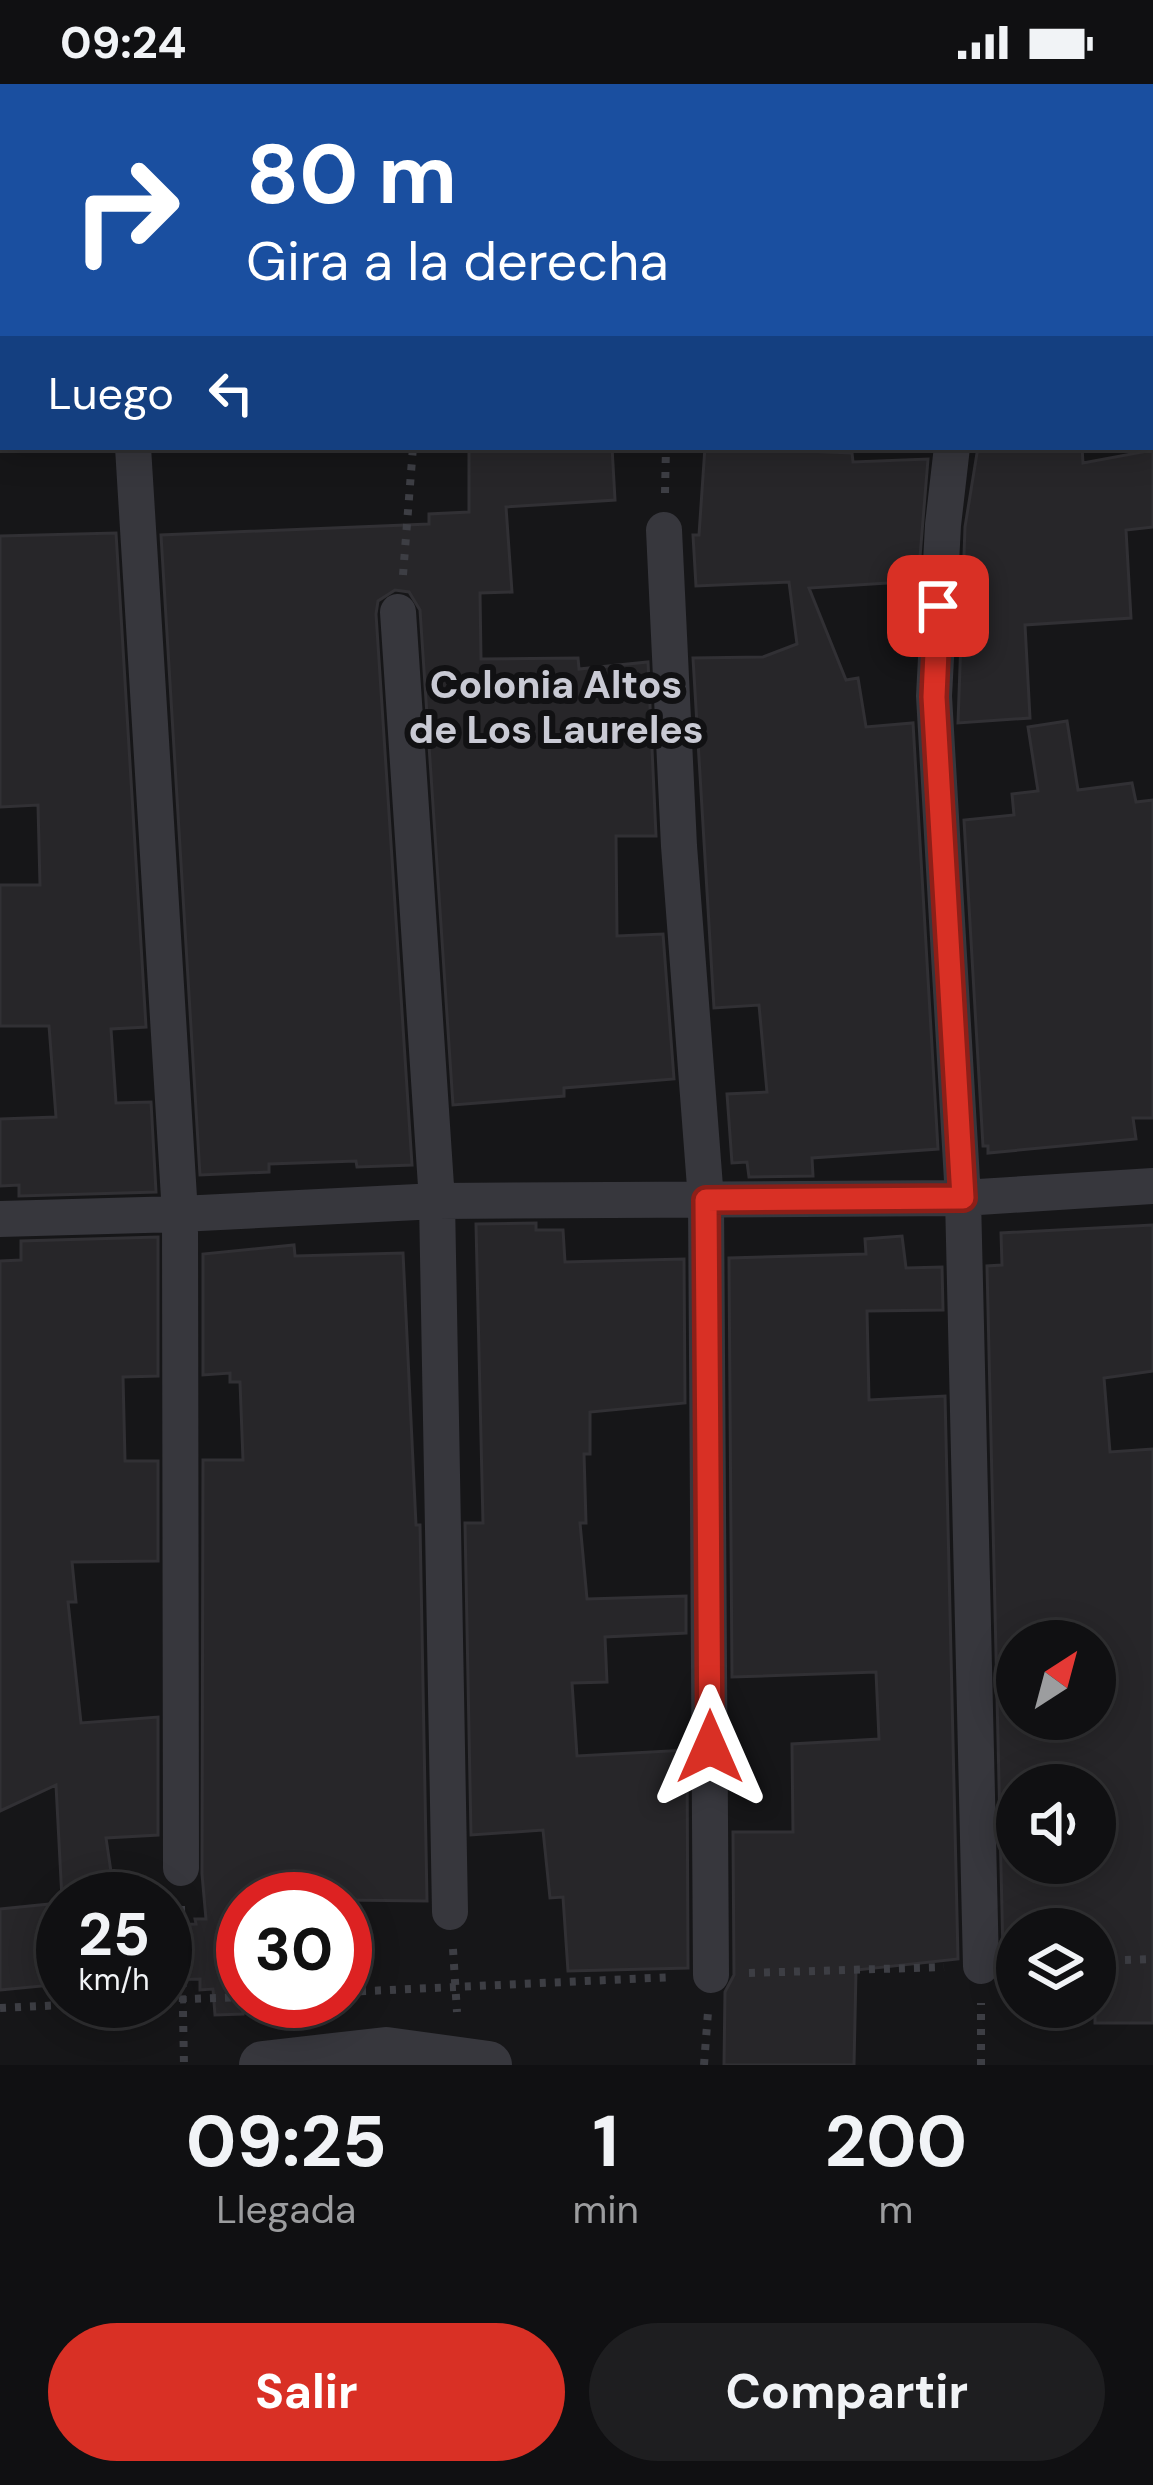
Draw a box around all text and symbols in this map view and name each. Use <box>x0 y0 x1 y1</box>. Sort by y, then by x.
text: 09:24 <box>60 13 187 72</box>
text: 80 m <box>246 120 457 229</box>
icon: right <box>48 132 204 288</box>
text: Gira a la derecha <box>246 226 669 297</box>
icon: left <box>198 360 264 426</box>
text: Luego <box>48 364 174 423</box>
pin <box>887 555 989 657</box>
icon: arrive <box>905 573 971 639</box>
district label: Colonia Altos de Los Laureles <box>408 659 704 755</box>
north arrow <box>996 1620 1116 1740</box>
map controls <box>996 1620 1116 2028</box>
position arrow <box>647 1684 773 1810</box>
button: sound <box>996 1764 1116 1884</box>
speed limit sign: 30 <box>216 1872 372 2028</box>
text: 25 <box>78 1895 150 1974</box>
button: layers <box>996 1908 1116 2028</box>
text: km/h <box>79 1960 149 1999</box>
text: 09:25 <box>186 2095 387 2188</box>
text: 1 <box>593 2095 619 2188</box>
text: 200 <box>825 2095 967 2188</box>
text: Llegada <box>216 2184 356 2235</box>
text: min <box>572 2184 639 2235</box>
text: m <box>879 2184 913 2235</box>
button: Salir <box>48 2323 565 2461</box>
button: Compartir <box>589 2323 1105 2461</box>

